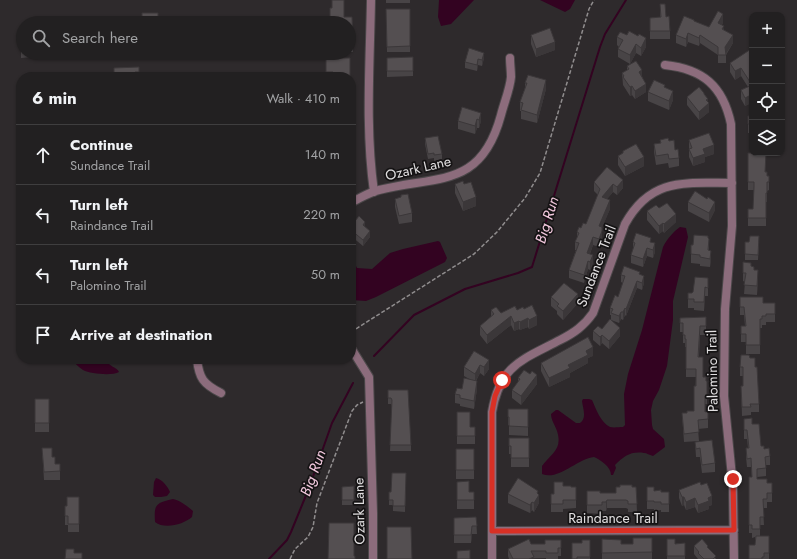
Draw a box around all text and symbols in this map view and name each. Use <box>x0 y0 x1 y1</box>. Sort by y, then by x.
map controls <box>749 12 785 156</box>
button: + <box>749 12 785 48</box>
search box <box>16 16 356 60</box>
icon: search <box>30 27 52 49</box>
text: Search here <box>62 27 138 49</box>
button: − <box>749 48 785 84</box>
button: locate <box>749 84 785 120</box>
text: 6 min <box>32 86 77 110</box>
text: Walk · 410 m <box>266 89 340 108</box>
button: layers <box>749 120 785 156</box>
text: Continue <box>70 134 133 156</box>
icon: ahead <box>32 144 54 166</box>
text: 140 m <box>305 145 340 164</box>
street label: Ozark Lane <box>383 151 453 185</box>
text: Sundance Trail <box>70 156 150 175</box>
text: Turn left <box>70 194 128 216</box>
water label: Big Run <box>529 194 565 246</box>
icon: left <box>32 204 54 226</box>
text: 220 m <box>303 205 340 224</box>
text: Raindance Trail <box>70 216 153 235</box>
street label: Sundance Trail <box>571 222 621 310</box>
text: Turn left <box>70 254 128 276</box>
icon: left <box>32 264 54 286</box>
text: 50 m <box>311 265 340 284</box>
text: Palomino Trail <box>70 276 147 295</box>
icon: arrive <box>32 324 54 346</box>
text: Arrive at destination <box>70 324 212 346</box>
street label: Palomino Trail <box>701 330 723 412</box>
route start <box>493 371 511 389</box>
water label: Big Run <box>294 447 332 499</box>
route end <box>724 470 742 488</box>
street label: Ozark Lane <box>348 477 370 545</box>
street label: Raindance Trail <box>568 508 658 528</box>

